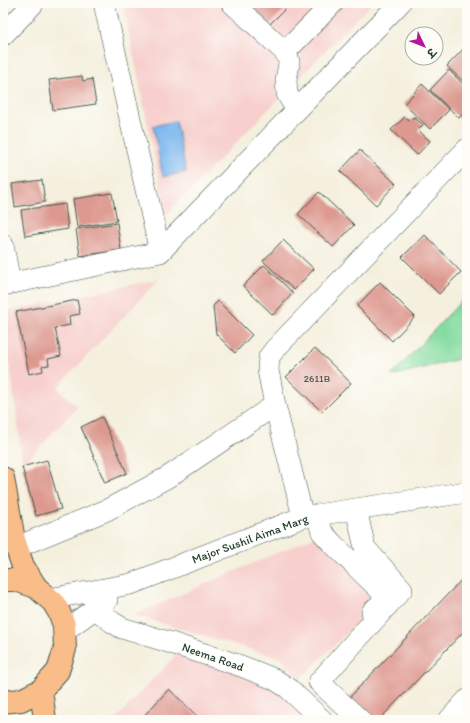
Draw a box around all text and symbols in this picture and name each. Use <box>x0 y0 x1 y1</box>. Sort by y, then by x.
north arrow <box>404 26 444 66</box>
text: उ <box>423 45 439 61</box>
house number: 2611B <box>304 372 331 385</box>
street label: Major Sushil Aima Marg <box>190 511 311 567</box>
street label: Neema Road <box>180 640 246 674</box>

